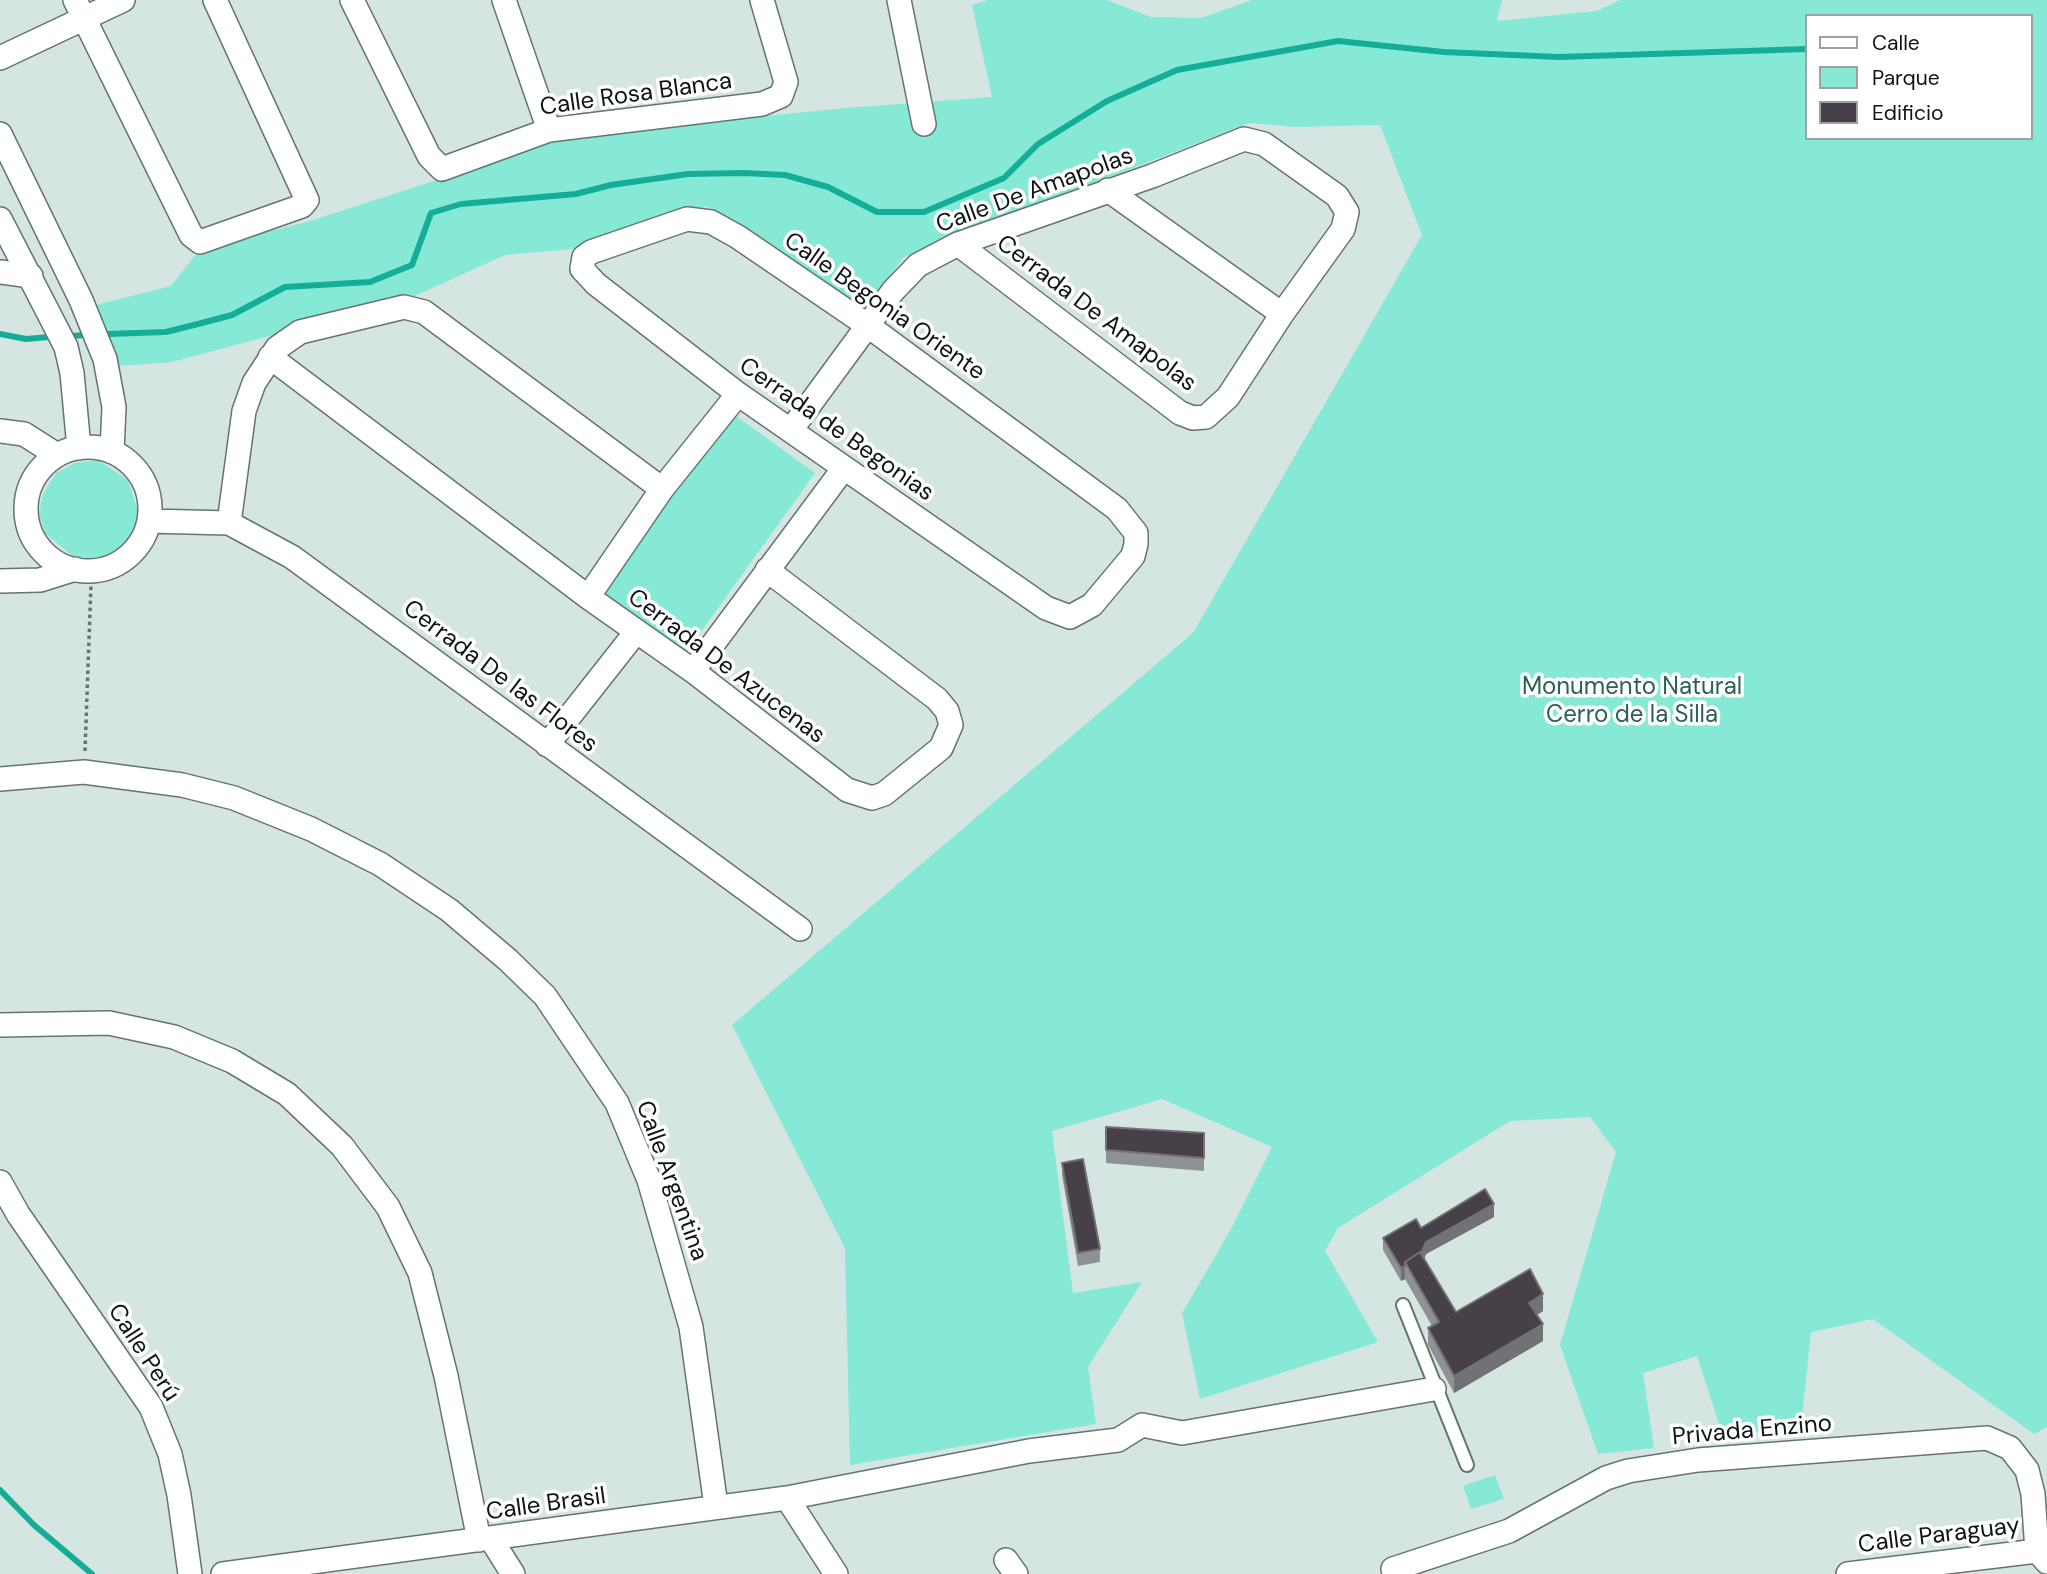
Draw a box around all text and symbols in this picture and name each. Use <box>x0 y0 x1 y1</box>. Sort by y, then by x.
legend <box>1806 14 2033 140</box>
text: Calle <box>1872 29 1920 57</box>
text: Parque <box>1872 64 1940 92</box>
street label: Calle Rosa Blanca <box>538 67 734 123</box>
text: Edificio <box>1872 99 1943 127</box>
street label: Calle De Amapolas <box>933 142 1137 240</box>
street label: Calle Begonia Oriente <box>778 227 990 387</box>
street label: Cerrada De Amapolas <box>990 229 1202 399</box>
street label: Cerrada de Begonias <box>733 352 939 508</box>
street label: Cerrada De Azucenas <box>622 583 830 751</box>
street label: Cerrada De las Flores <box>397 594 603 760</box>
park label: Monumento Natural Cerro de la Silla <box>1522 674 1742 730</box>
street label: Calle Argentina <box>629 1097 713 1265</box>
street label: Calle Perú <box>101 1299 185 1407</box>
street label: Privada Enzino <box>1671 1410 1833 1452</box>
street label: Calle Brasil <box>484 1482 608 1528</box>
street label: Calle Paraguay <box>1857 1512 2021 1560</box>

